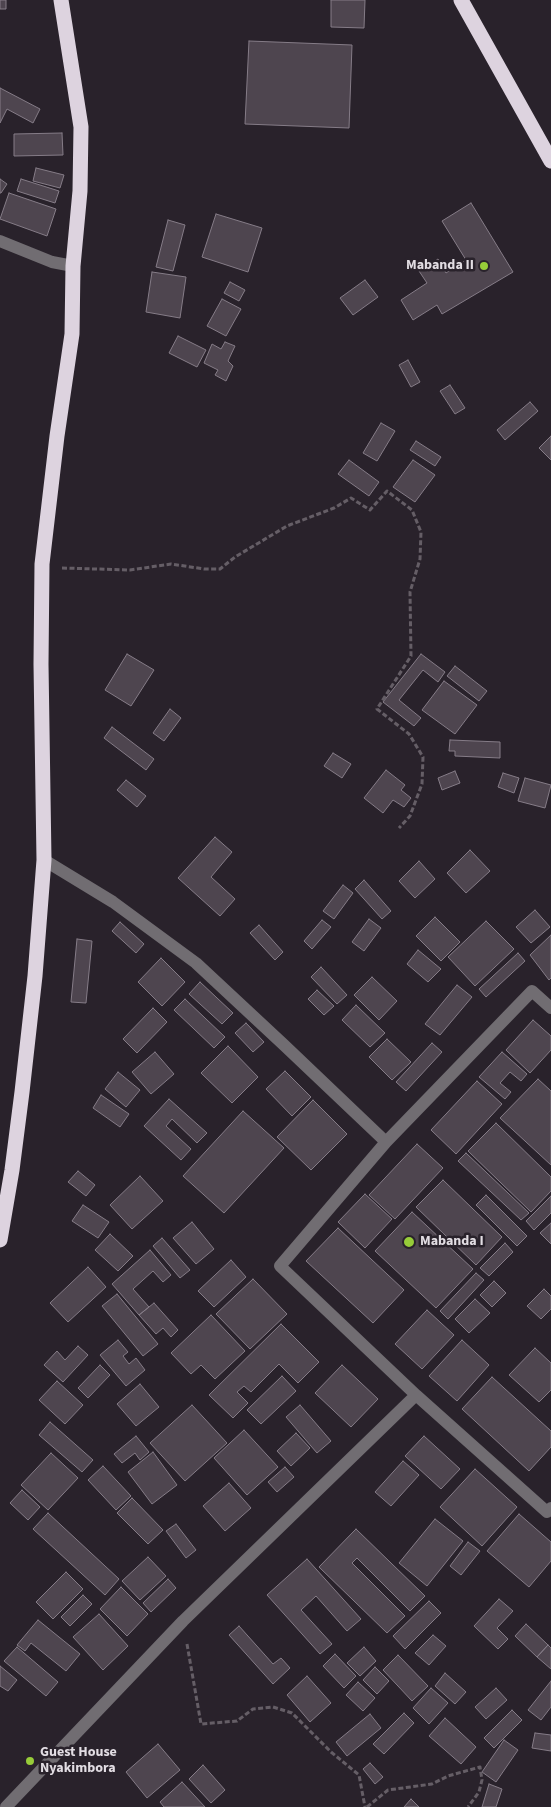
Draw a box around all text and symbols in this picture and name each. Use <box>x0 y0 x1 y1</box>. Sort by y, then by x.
place label: Mabanda II <box>406 258 474 274</box>
marker: Mabanda II <box>478 260 490 272</box>
place label: Mabanda I <box>420 1234 484 1250</box>
marker: Mabanda I <box>402 1235 416 1249</box>
place label: Guest House Nyakimbora <box>40 1745 117 1778</box>
marker: Guest House Nyakimbora <box>24 1755 36 1767</box>

